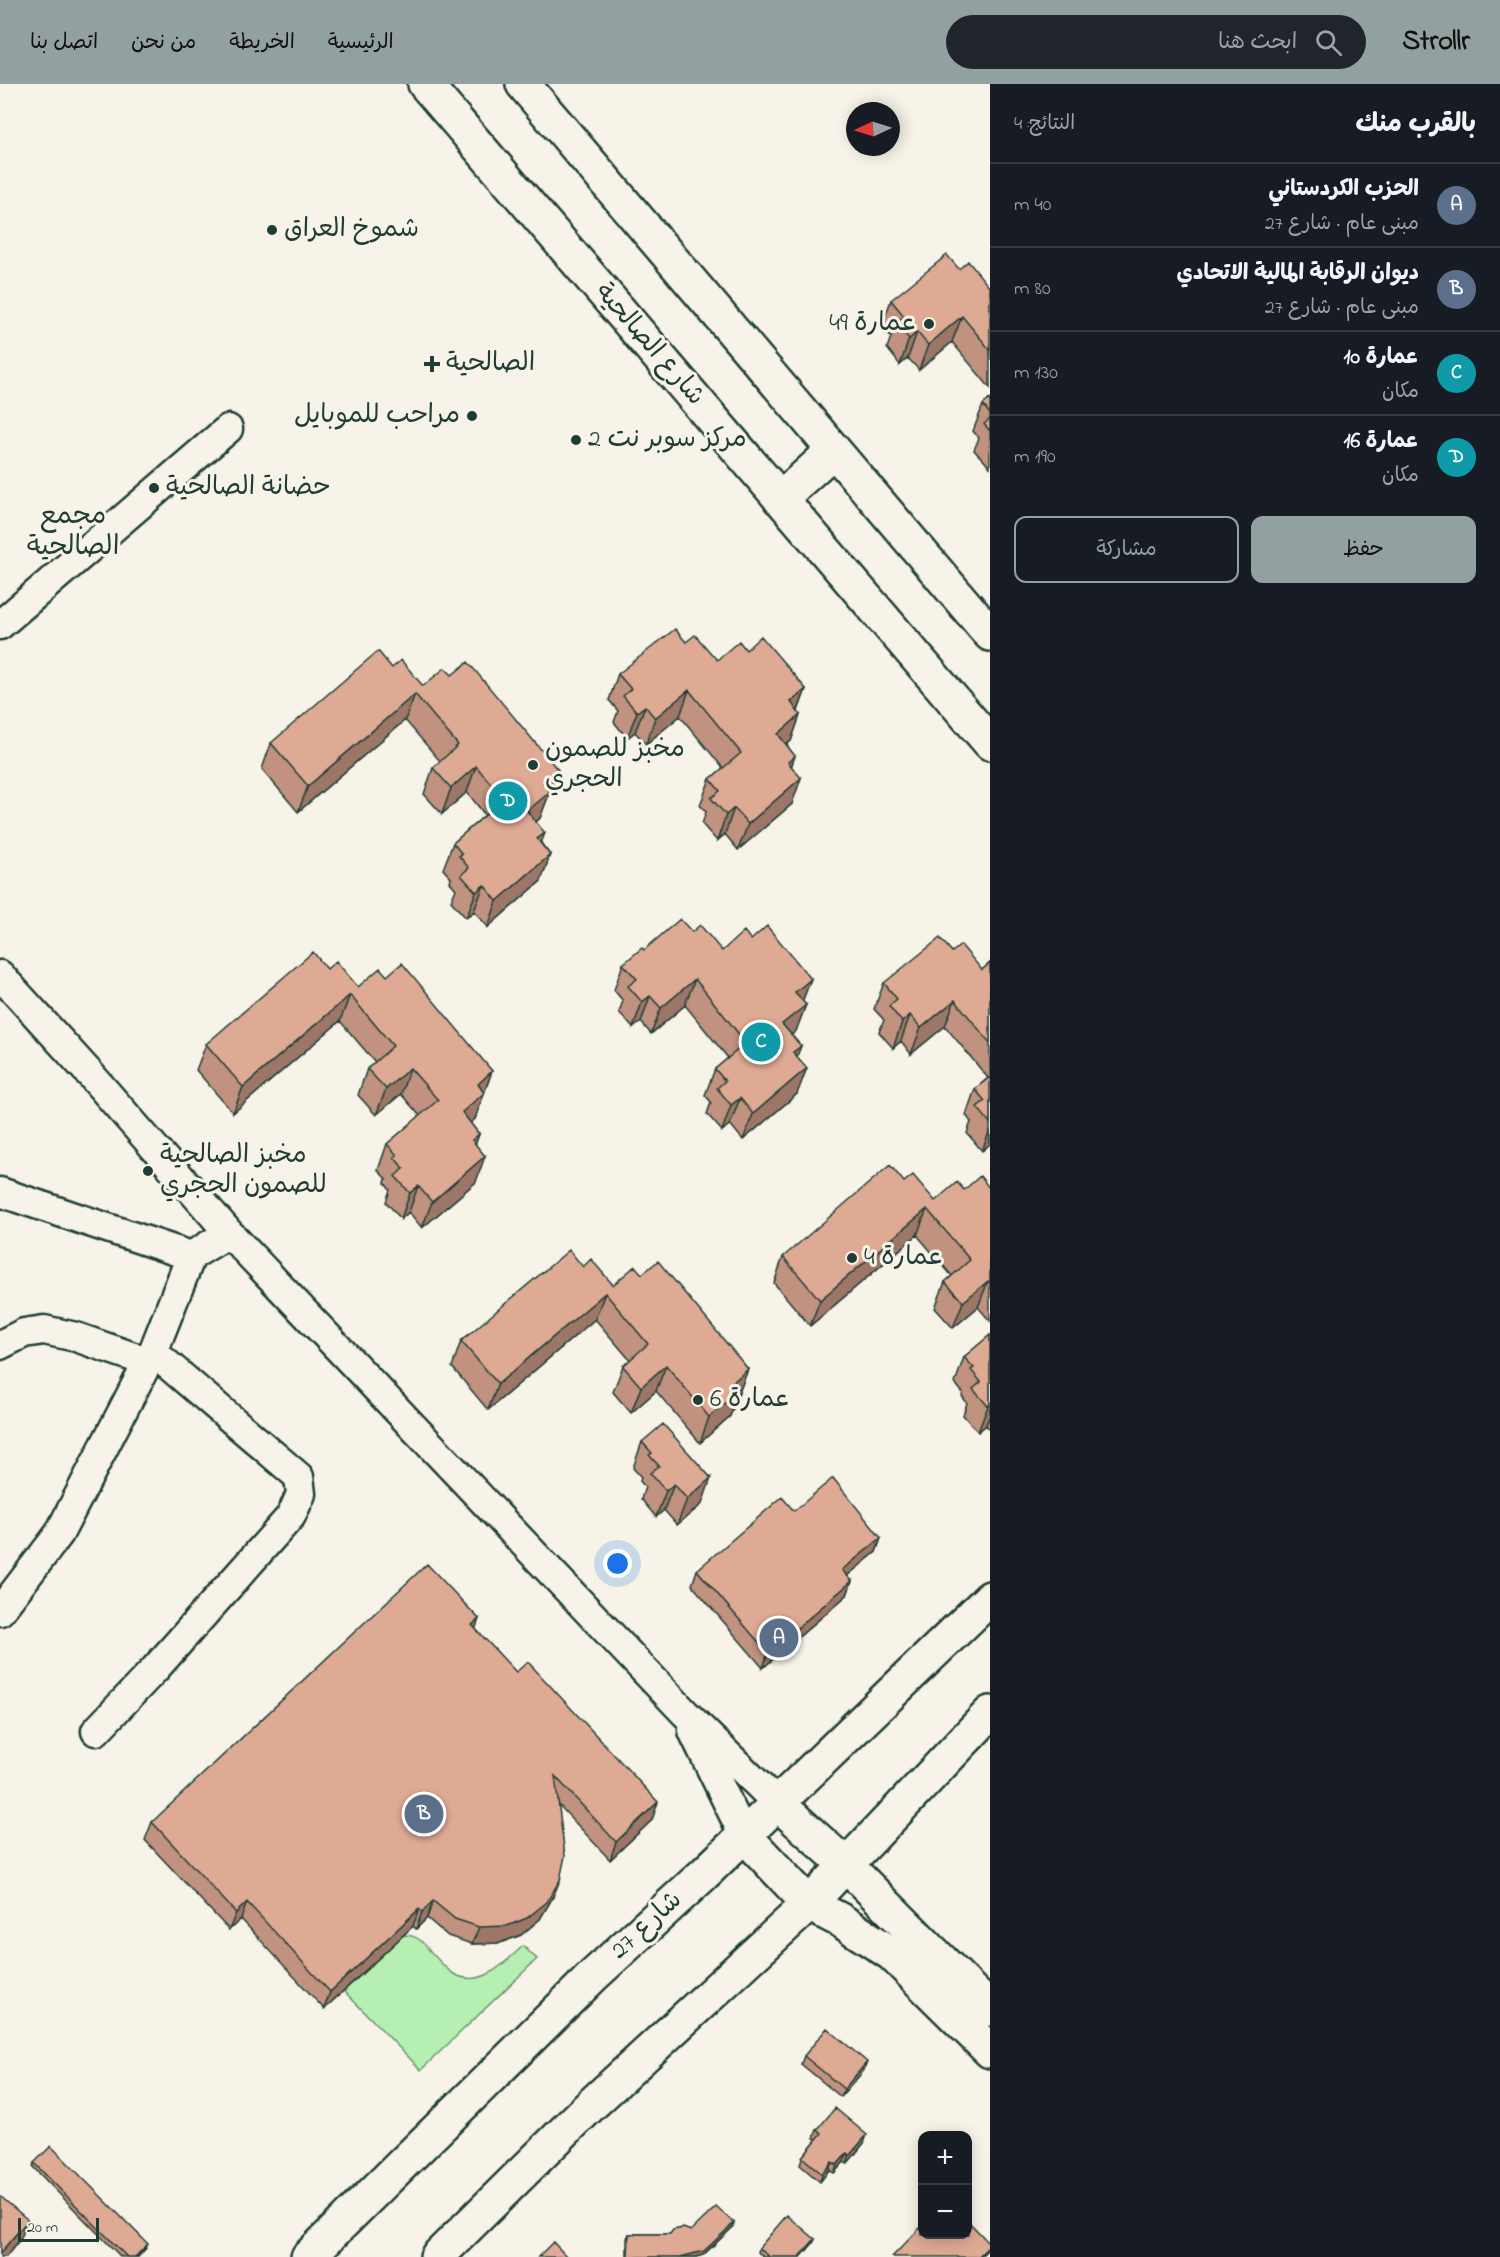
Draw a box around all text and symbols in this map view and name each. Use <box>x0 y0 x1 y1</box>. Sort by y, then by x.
search box <box>946 15 1366 69</box>
text: Strollr <box>1402 22 1470 63</box>
icon: search <box>1312 26 1345 59</box>
text: ابحث هنا <box>1218 27 1297 59</box>
text: اتصل بنا <box>30 28 98 58</box>
text: من نحن <box>131 28 196 58</box>
text: الخريطة <box>229 28 295 58</box>
text: الرئيسية <box>328 28 394 58</box>
north arrow <box>846 102 900 156</box>
text: بالقرب منك <box>1355 106 1476 144</box>
text: النتائج: 4 <box>1014 110 1075 139</box>
text: الحزب الكردستاني <box>1269 174 1419 206</box>
text: 40 m <box>1014 191 1051 220</box>
text: A <box>1450 191 1463 220</box>
text: مبنى عام · شارع 27 <box>1265 210 1419 239</box>
place label: شموخ العراق <box>284 211 419 249</box>
marker: شموخ العراق <box>265 223 279 237</box>
text: ديوان الرقابة المالية الاتحادي <box>1177 258 1419 290</box>
street label: شارع الصالحية <box>585 275 713 415</box>
text: 80 m <box>1014 275 1051 304</box>
text: B <box>1450 275 1463 304</box>
text: مبنى عام · شارع 27 <box>1265 294 1419 323</box>
place label: عمارة 49 <box>829 305 917 343</box>
marker: عمارة 49 <box>922 317 936 331</box>
text: عمارة 10 <box>1344 342 1419 374</box>
place label: الصالحية <box>446 345 535 383</box>
marker: الصالحية <box>423 355 441 373</box>
text: 130 m <box>1014 359 1058 388</box>
text: C <box>1451 359 1462 388</box>
text: مكان <box>1382 378 1419 407</box>
place label: مراحب للموبايل <box>294 397 460 435</box>
marker: مراحب للموبايل <box>465 409 479 423</box>
place label: مركز سوبر نت 2 <box>588 421 747 459</box>
text: عمارة 16 <box>1343 426 1419 458</box>
marker: مركز سوبر نت 2 <box>569 433 583 447</box>
text: 190 m <box>1014 443 1056 472</box>
text: D <box>1449 443 1464 472</box>
text: مكان <box>1382 462 1419 491</box>
place label: حضانة الصالحية <box>166 469 331 507</box>
marker: حضانة الصالحية <box>147 481 161 495</box>
district label: مجمع الصالحية <box>27 497 119 567</box>
button: مشاركة <box>1014 516 1239 583</box>
button: حفظ <box>1251 516 1476 583</box>
place label: مخبز للصمون الحجري <box>545 731 685 799</box>
marker: مخبز للصمون الحجري <box>526 758 540 772</box>
pin: D <box>488 778 528 824</box>
pin: C <box>742 1020 780 1064</box>
place label: مخبز الصالحية للصمون الحجري <box>160 1137 327 1205</box>
marker: مخبز الصالحية للصمون الحجري <box>141 1164 155 1178</box>
place label: عمارة 4 <box>864 1239 944 1277</box>
marker: عمارة 4 <box>845 1251 859 1265</box>
place label: عمارة 6 <box>710 1381 791 1419</box>
marker: عمارة 6 <box>691 1393 705 1407</box>
your location <box>603 1549 632 1578</box>
pin: A <box>760 1616 798 1660</box>
pin: B <box>404 1792 444 1836</box>
street label: شارع 27 <box>602 1883 692 1969</box>
map controls <box>918 2131 972 2239</box>
button: + <box>918 2131 972 2185</box>
button: − <box>918 2185 972 2239</box>
scale bar <box>18 2215 99 2242</box>
text: 20 m <box>27 2216 58 2240</box>

